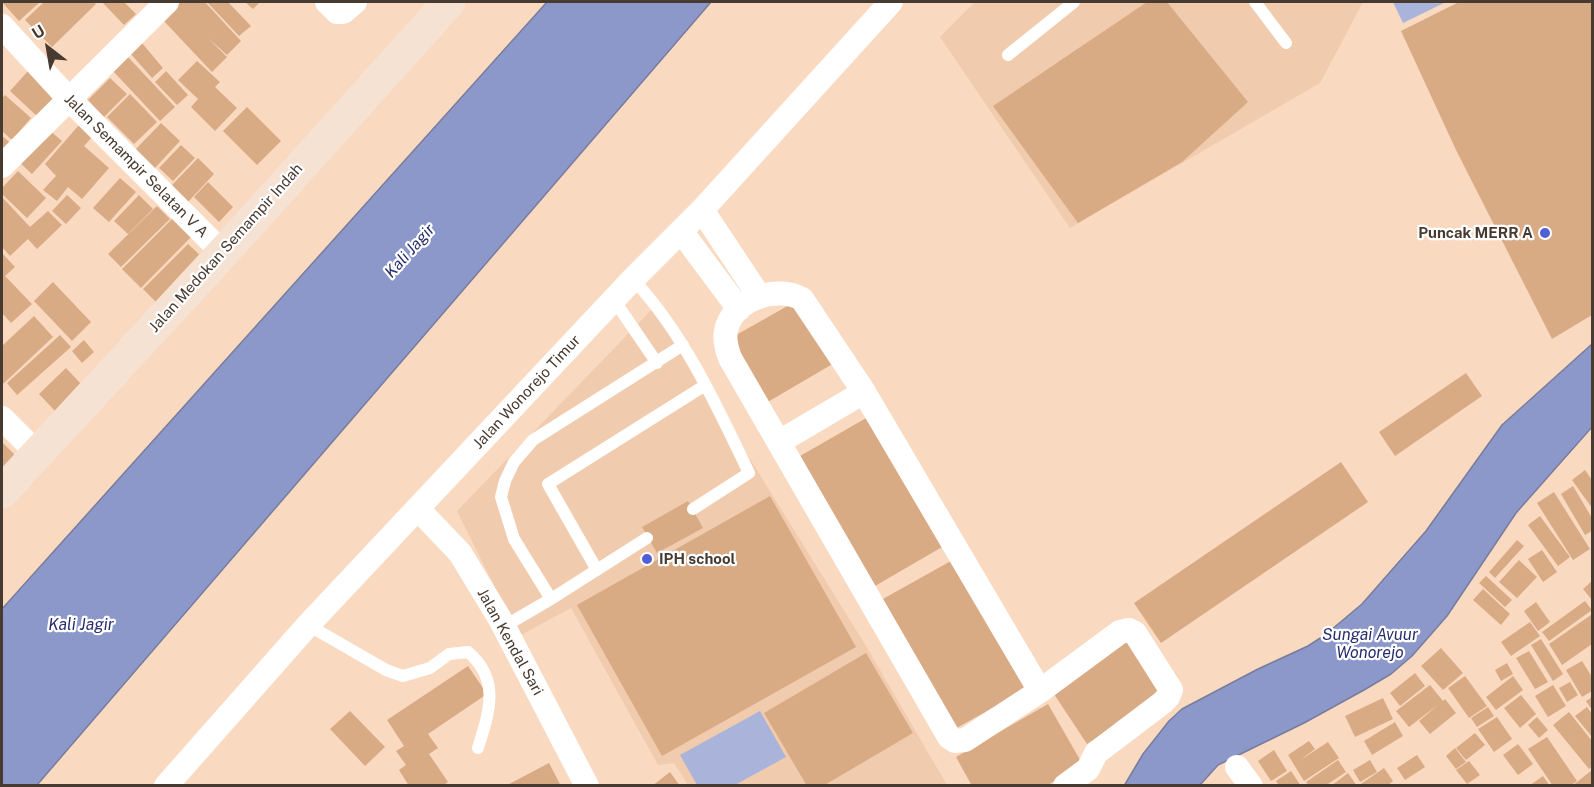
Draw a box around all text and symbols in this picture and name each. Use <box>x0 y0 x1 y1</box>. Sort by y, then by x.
north arrow <box>18 18 78 78</box>
text: U <box>29 21 48 43</box>
street label: Jalan Semampir Selatan V A <box>60 90 212 242</box>
street label: Jalan Medokan Semampir Indah <box>145 160 307 336</box>
water label: Kali Jagir <box>381 220 439 282</box>
place label: Puncak MERR A <box>1418 224 1533 242</box>
marker: Puncak MERR A <box>1538 226 1552 240</box>
street label: Jalan Wonorejo Timur <box>470 331 584 453</box>
place label: IPH school <box>659 550 735 568</box>
marker: IPH school <box>640 552 654 566</box>
street label: Jalan Kendal Sari <box>473 585 547 699</box>
water label: Kali Jagir <box>48 615 114 635</box>
water label: Sungai Avuur Wonorejo <box>1322 625 1418 663</box>

